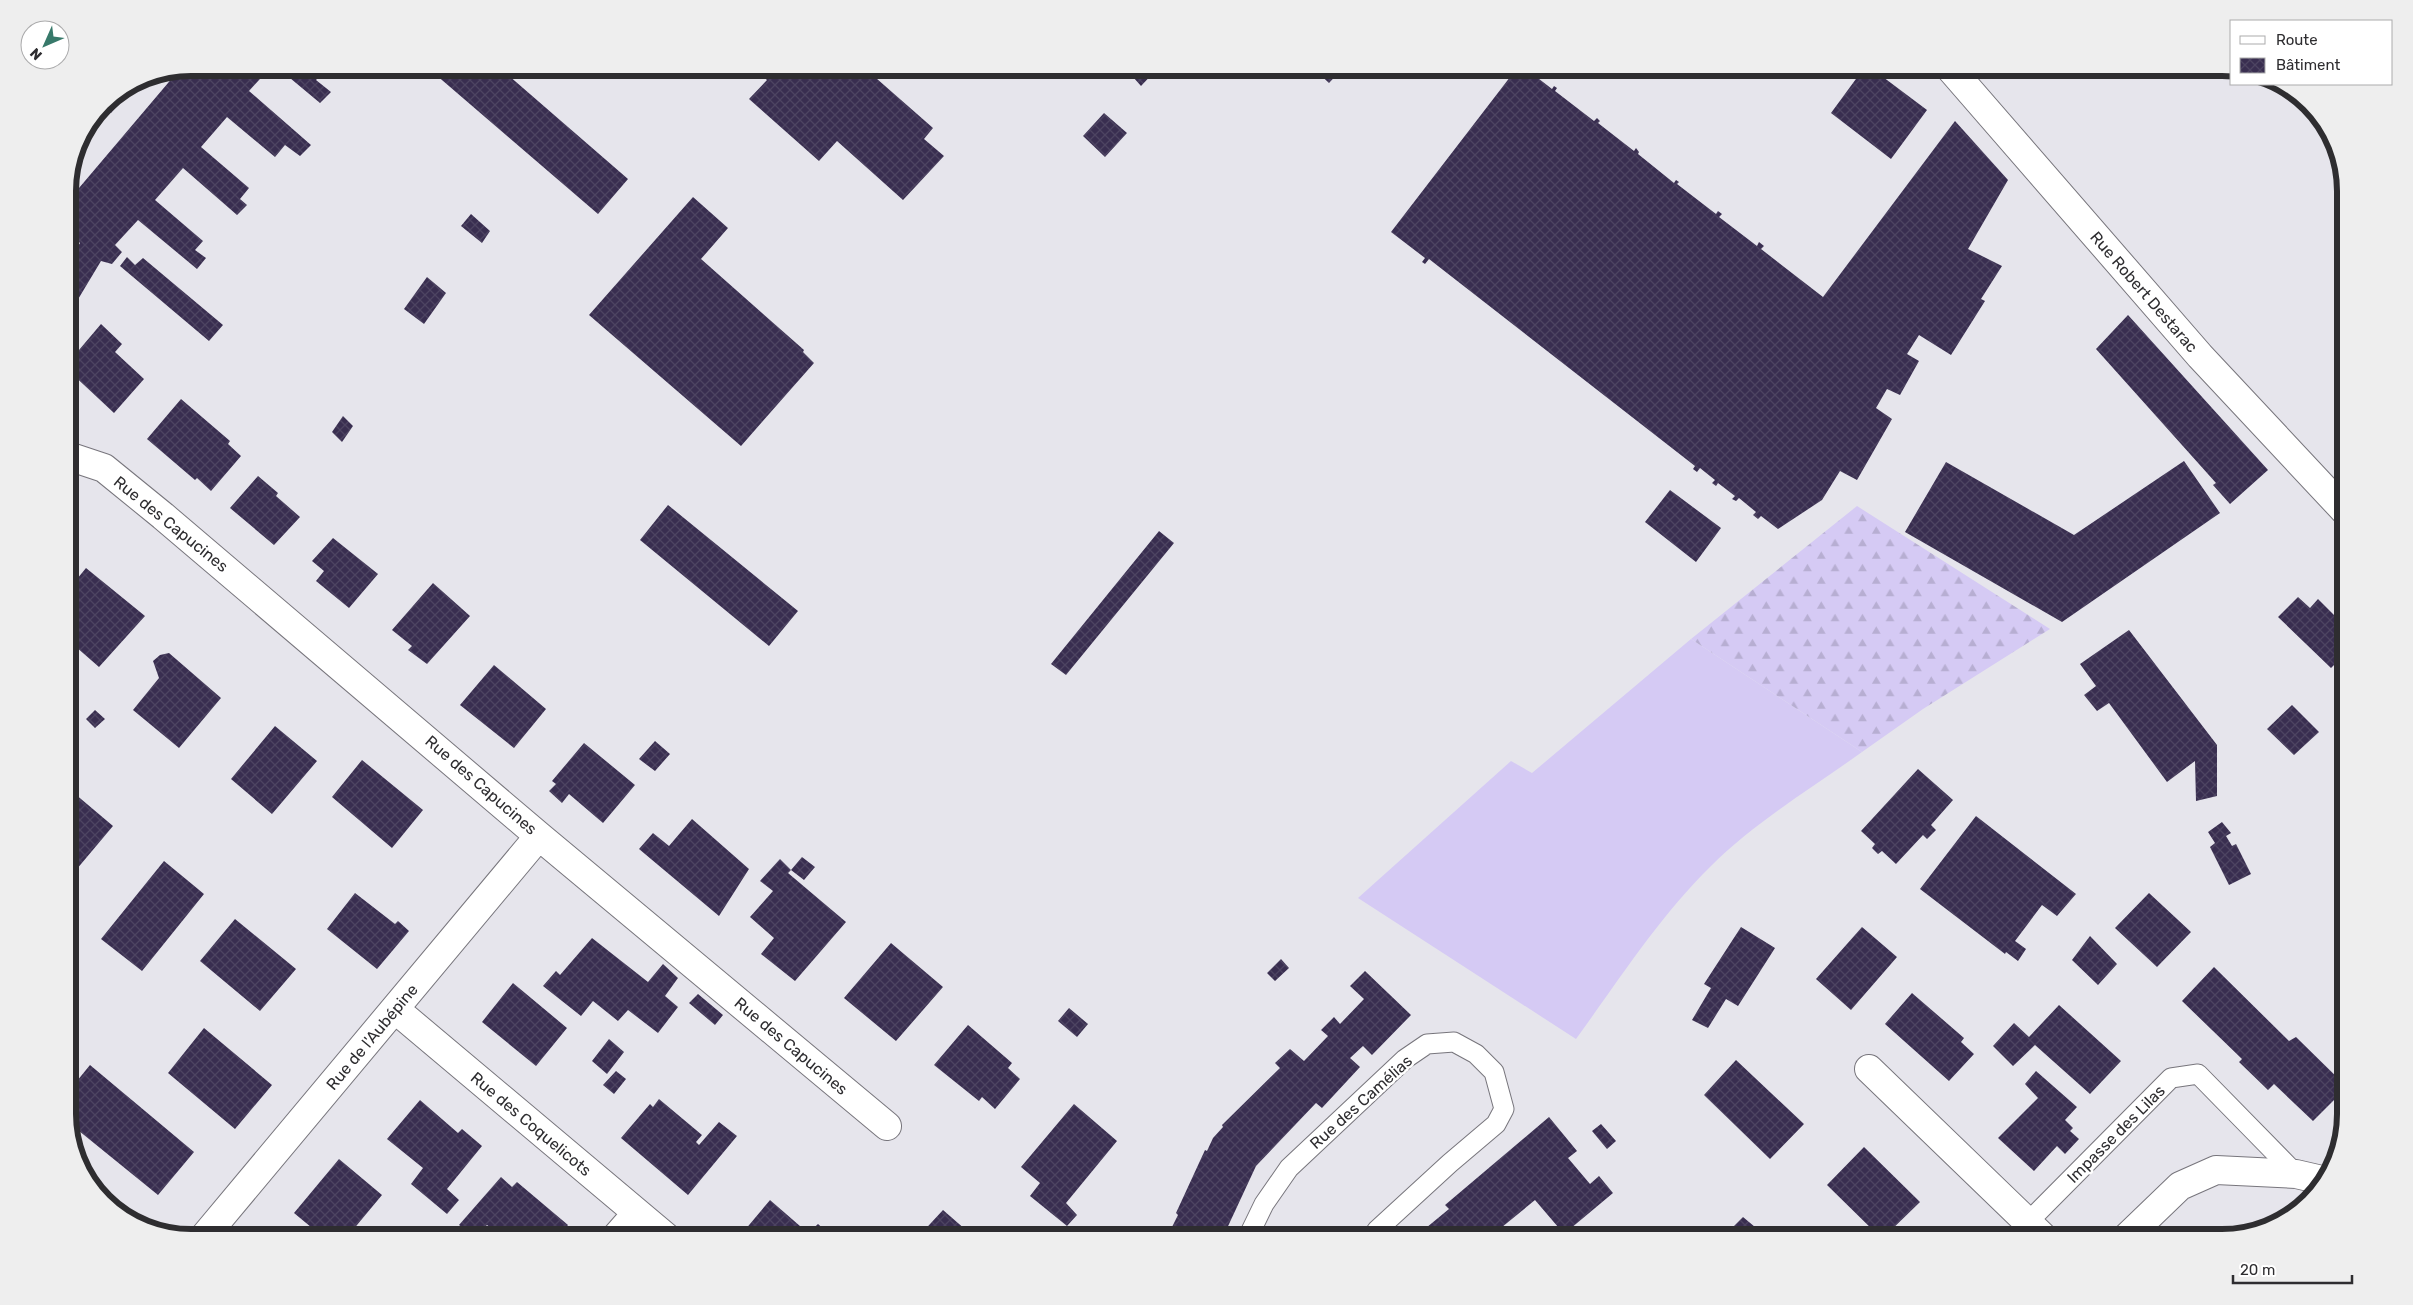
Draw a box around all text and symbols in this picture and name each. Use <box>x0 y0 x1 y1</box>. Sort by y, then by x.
north arrow <box>20 20 70 70</box>
legend <box>2230 20 2393 85</box>
text: Route <box>2276 31 2318 49</box>
text: N <box>27 44 46 63</box>
text: Bâtiment <box>2276 56 2340 74</box>
street label: Rue Robert Destarac <box>2086 228 2202 357</box>
street label: Rue des Capucines <box>110 472 232 576</box>
street label: Rue des Capucines <box>421 731 541 839</box>
street label: Rue de l'Aubépine <box>322 980 422 1094</box>
street label: Rue des Capucines <box>731 993 851 1099</box>
street label: Rue des Camélias <box>1306 1051 1416 1153</box>
street label: Rue des Coquelicots <box>467 1068 595 1180</box>
street label: Impasse des Lilas <box>2063 1081 2169 1187</box>
scale bar <box>2233 1252 2352 1284</box>
text: 20 m <box>2240 1261 2275 1279</box>

